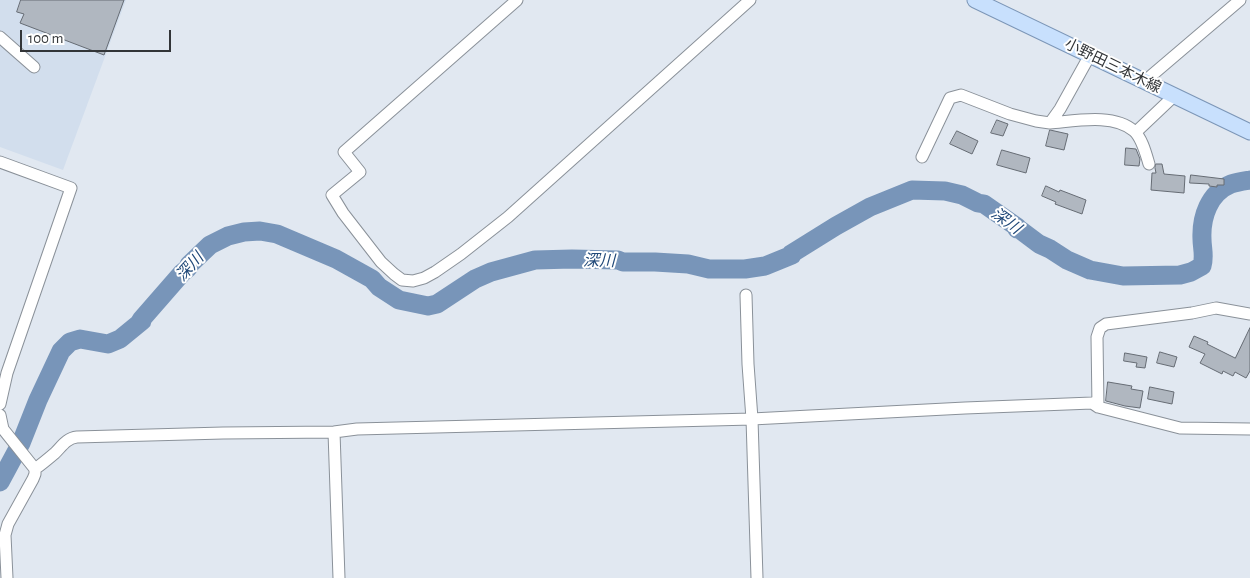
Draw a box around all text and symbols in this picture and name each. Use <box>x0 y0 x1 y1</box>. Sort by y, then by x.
scale bar <box>22 20 174 52</box>
text: 100 m <box>28 31 63 46</box>
street label: 小野田三本木線 <box>1062 35 1164 97</box>
water label: 深川 <box>987 204 1025 238</box>
water label: 深川 <box>172 249 208 285</box>
water label: 深川 <box>583 251 615 271</box>

